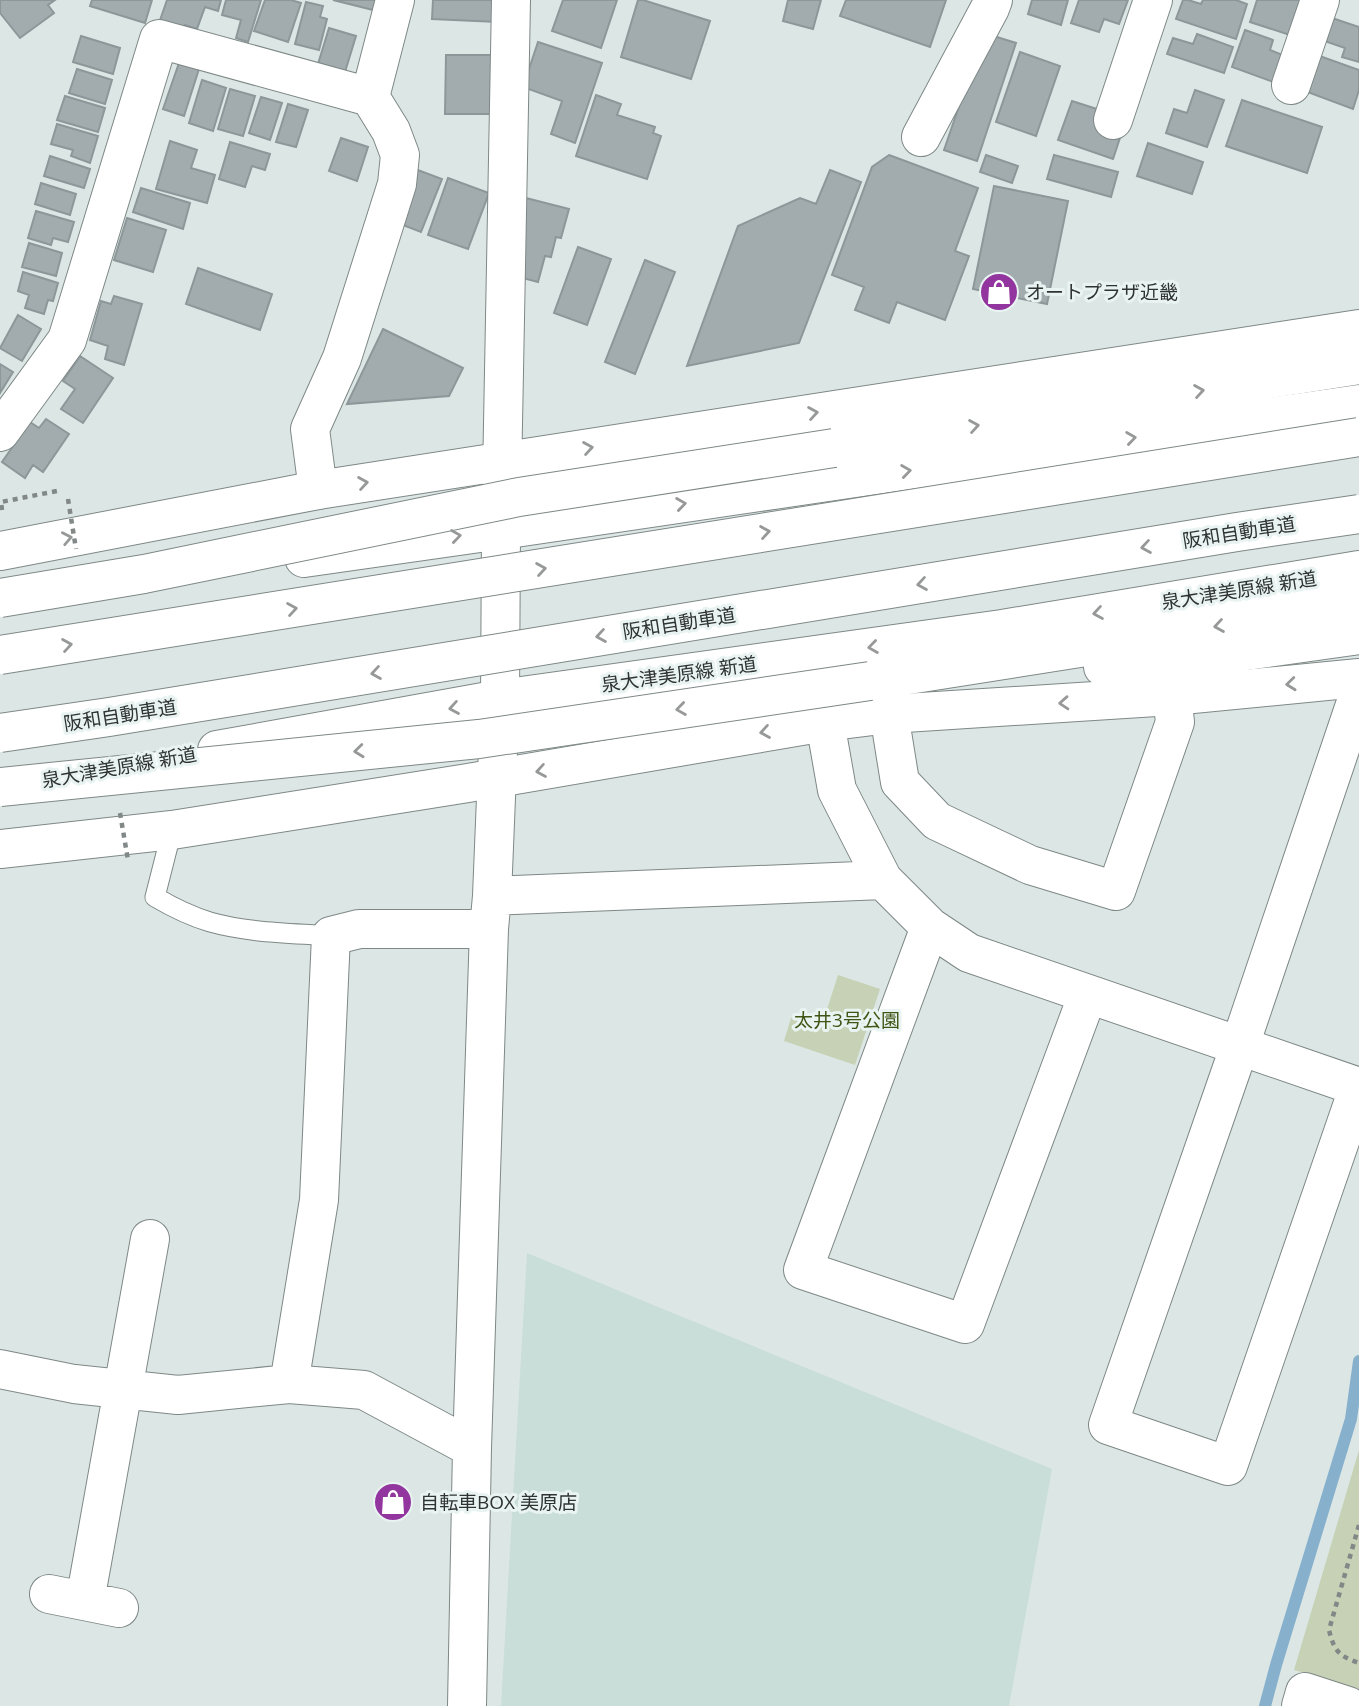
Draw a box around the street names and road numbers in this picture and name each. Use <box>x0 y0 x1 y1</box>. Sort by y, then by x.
street label: 阪和自動車道 <box>1181 510 1297 554</box>
street label: 泉大津美原線 新道 <box>1159 565 1319 615</box>
street label: 阪和自動車道 <box>621 601 737 645</box>
street label: 泉大津美原線 新道 <box>599 650 759 698</box>
street label: 阪和自動車道 <box>62 693 178 737</box>
street label: 泉大津美原線 新道 <box>39 741 199 793</box>

